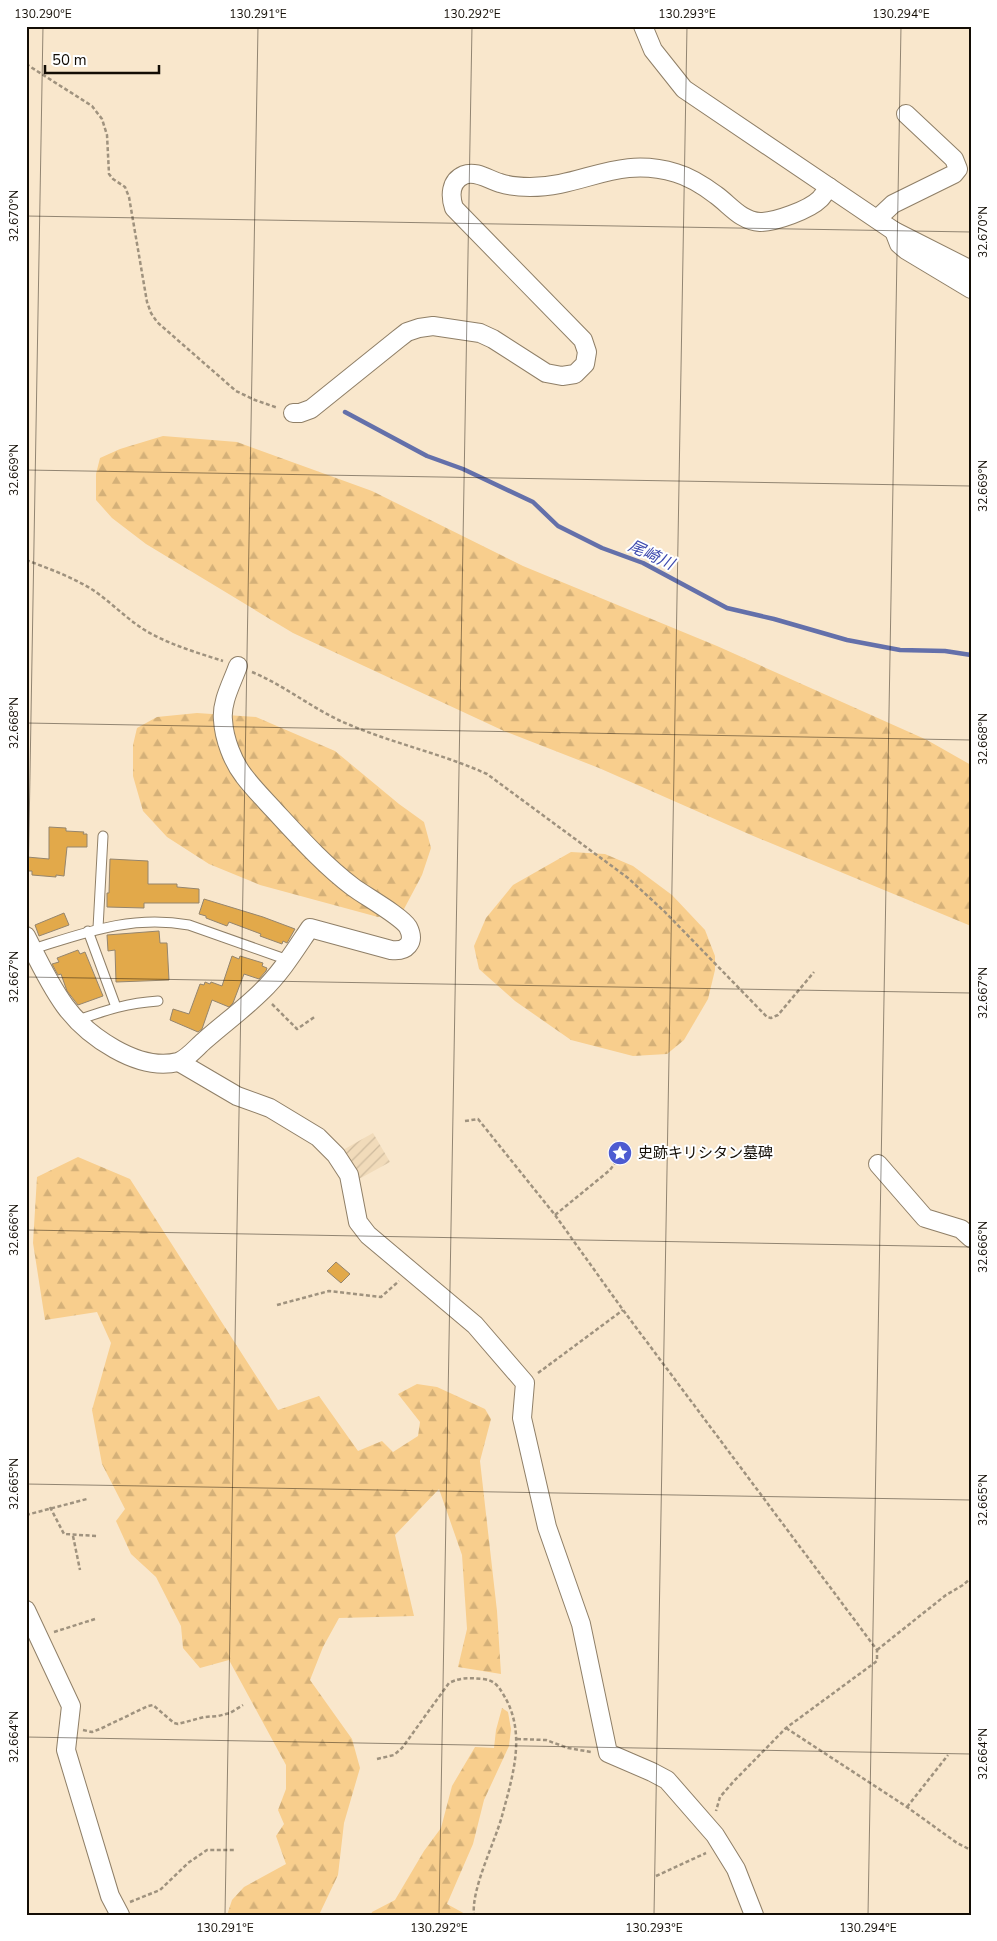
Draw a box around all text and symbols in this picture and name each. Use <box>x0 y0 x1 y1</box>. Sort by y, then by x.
text: 130.290°E <box>14 6 72 22</box>
text: 130.291°E <box>229 6 287 22</box>
text: 130.292°E <box>443 6 501 22</box>
text: 130.293°E <box>658 6 716 22</box>
text: 130.294°E <box>872 6 930 22</box>
scale bar <box>45 42 159 74</box>
text: 50 m <box>52 50 87 70</box>
text: 32.670°N <box>6 190 22 242</box>
text: 32.670°N <box>975 206 991 258</box>
text: 32.669°N <box>6 444 22 496</box>
text: 32.669°N <box>975 460 991 512</box>
water label: 尾崎川 <box>625 535 679 576</box>
text: 32.668°N <box>6 697 22 749</box>
text: 32.668°N <box>975 713 991 765</box>
text: 32.667°N <box>6 951 22 1003</box>
text: 32.667°N <box>975 967 991 1019</box>
place icon: 史跡キリシタン墓碑 <box>607 1140 633 1166</box>
place label: 史跡キリシタン墓碑 <box>638 1143 773 1163</box>
text: 32.666°N <box>6 1204 22 1256</box>
text: 32.666°N <box>975 1221 991 1273</box>
text: 32.665°N <box>6 1458 22 1510</box>
text: 32.665°N <box>975 1474 991 1526</box>
text: 32.664°N <box>6 1711 22 1763</box>
text: 32.664°N <box>975 1728 991 1780</box>
text: 130.291°E <box>196 1920 254 1936</box>
text: 130.292°E <box>410 1920 468 1936</box>
text: 130.293°E <box>625 1920 683 1936</box>
text: 130.294°E <box>839 1920 897 1936</box>

